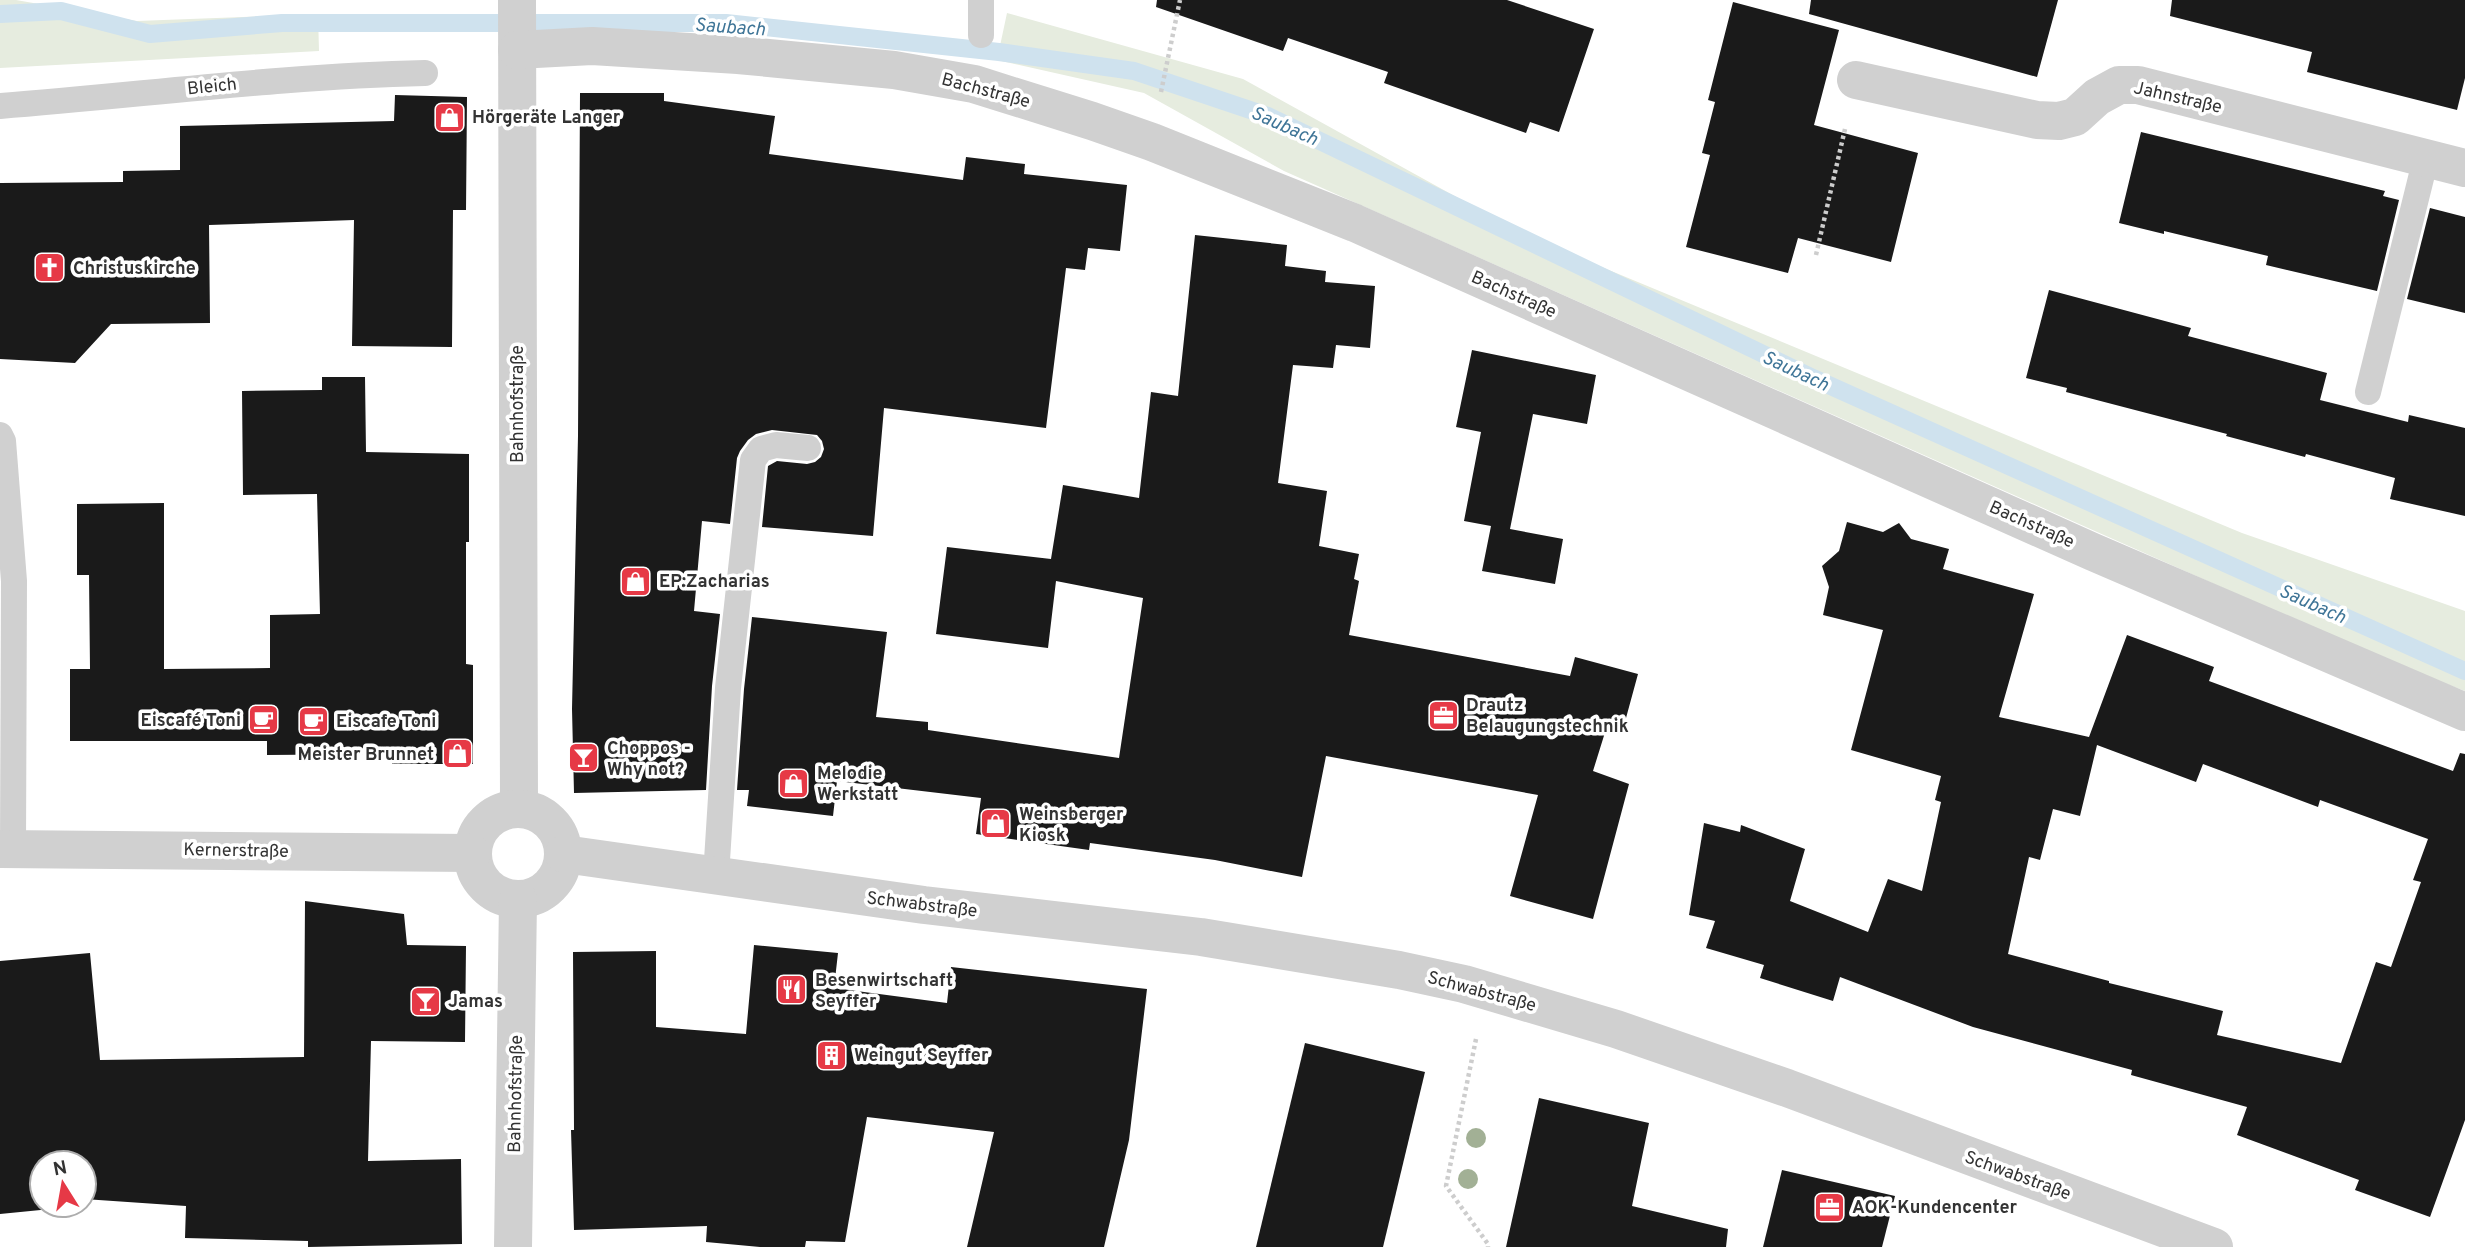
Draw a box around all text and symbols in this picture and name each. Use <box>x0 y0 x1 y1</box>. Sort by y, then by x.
water label: Saubach <box>694 14 767 42</box>
street label: Bachstraße <box>939 69 1033 114</box>
street label: Bleich <box>186 73 238 102</box>
street label: Jahnstraße <box>2131 77 2224 120</box>
shop icon: Hörgeräte Langer <box>432 100 466 134</box>
water label: Saubach <box>1247 101 1322 152</box>
place label: Hörgeräte Langer <box>472 107 621 130</box>
church icon: Christuskirche <box>33 251 67 285</box>
place label: Christuskirche <box>73 258 196 281</box>
street label: Bachstraße <box>1467 266 1560 324</box>
street label: Bahnhofstraße <box>507 345 530 463</box>
water label: Saubach <box>1758 346 1833 398</box>
street label: Bachstraße <box>1985 496 2078 554</box>
shop icon: EP:Zacharias <box>619 564 653 598</box>
place label: EP:Zacharias <box>659 571 770 594</box>
water label: Saubach <box>2275 579 2350 630</box>
place label: Drautz Belaugungstechnik <box>1466 695 1629 739</box>
office icon: Drautz Belaugungstechnik <box>1426 698 1460 732</box>
cafe icon: Eiscafé Toni <box>247 703 281 737</box>
cafe icon: Eiscafe Toni <box>296 704 330 738</box>
place label: Eiscafé Toni <box>141 710 241 733</box>
place label: Eiscafe Toni <box>336 711 436 734</box>
shop icon: Meister Brunnet <box>440 737 474 771</box>
place label: Choppos - Why not? <box>607 738 691 782</box>
bar icon: Choppos - Why not? <box>567 741 601 775</box>
place label: Meister Brunnet <box>298 744 434 767</box>
place label: Melodie Werkstatt <box>817 763 898 807</box>
shop icon: Melodie Werkstatt <box>777 766 811 800</box>
place label: Weinsberger Kiosk <box>1019 804 1124 848</box>
shop icon: Weinsberger Kiosk <box>979 807 1013 841</box>
street label: Kernerstraße <box>183 839 289 864</box>
street label: Schwabstraße <box>865 887 979 924</box>
street label: Schwabstraße <box>1425 967 1538 1018</box>
place label: Besenwirtschaft Seyffer <box>815 970 953 1014</box>
restaurant icon: Besenwirtschaft Seyffer <box>775 973 809 1007</box>
bar icon: Jamas <box>408 984 442 1018</box>
place label: Jamas <box>448 991 503 1014</box>
street label: Bahnhofstraße <box>504 1035 529 1153</box>
building icon: Weingut Seyffer <box>814 1038 848 1072</box>
place label: Weingut Seyffer <box>854 1045 989 1068</box>
street label: Schwabstraße <box>1961 1147 2074 1206</box>
north arrow <box>28 1149 98 1219</box>
text: N <box>51 1156 69 1182</box>
office icon: AOK-Kundencenter <box>1812 1190 1846 1224</box>
place label: AOK-Kundencenter <box>1852 1197 2018 1220</box>

